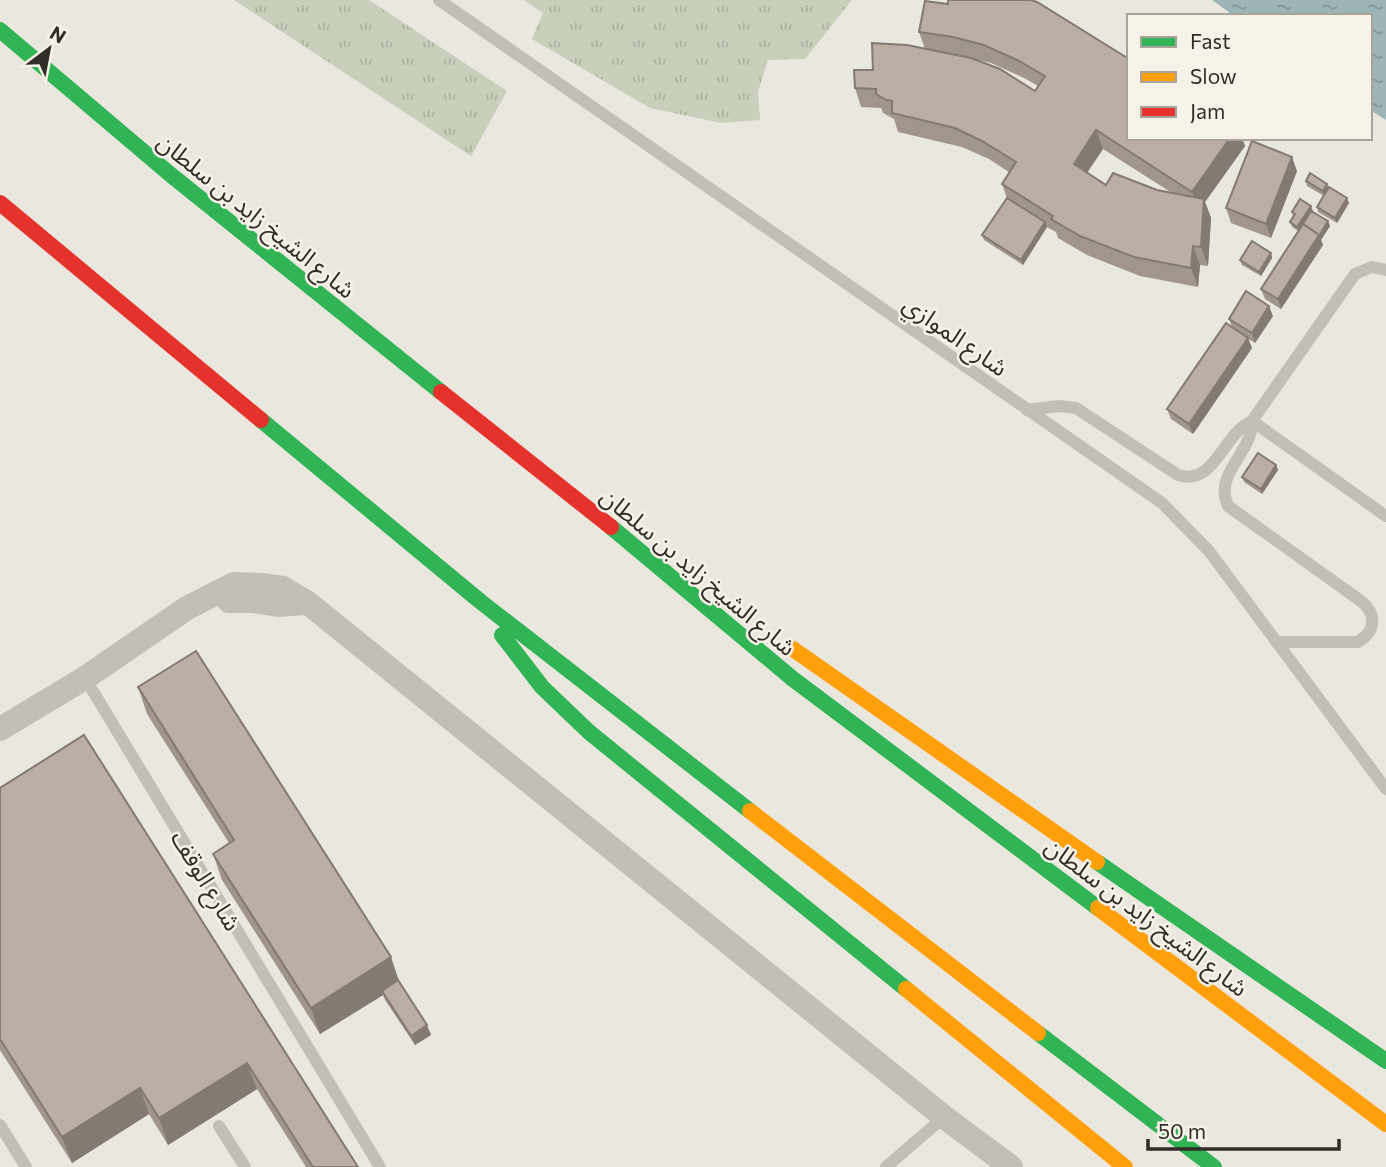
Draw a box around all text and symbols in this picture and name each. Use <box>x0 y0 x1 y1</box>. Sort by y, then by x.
north arrow <box>14 14 84 84</box>
legend <box>1127 14 1372 140</box>
text: N <box>46 21 70 48</box>
text: Fast <box>1190 28 1231 53</box>
text: Slow <box>1190 63 1237 88</box>
text: Jam <box>1190 98 1225 123</box>
street label: شارع الشيخ زايد بن سلطان <box>150 126 362 307</box>
street label: شارع الموازي <box>895 288 1014 386</box>
street label: شارع الشيخ زايد بن سلطان <box>593 481 803 664</box>
street label: شارع الوقف <box>162 825 248 937</box>
street label: شارع الشيخ زايد بن سلطان <box>1037 830 1254 1005</box>
scale bar <box>1148 1108 1339 1152</box>
text: 50 m <box>1158 1118 1206 1143</box>

